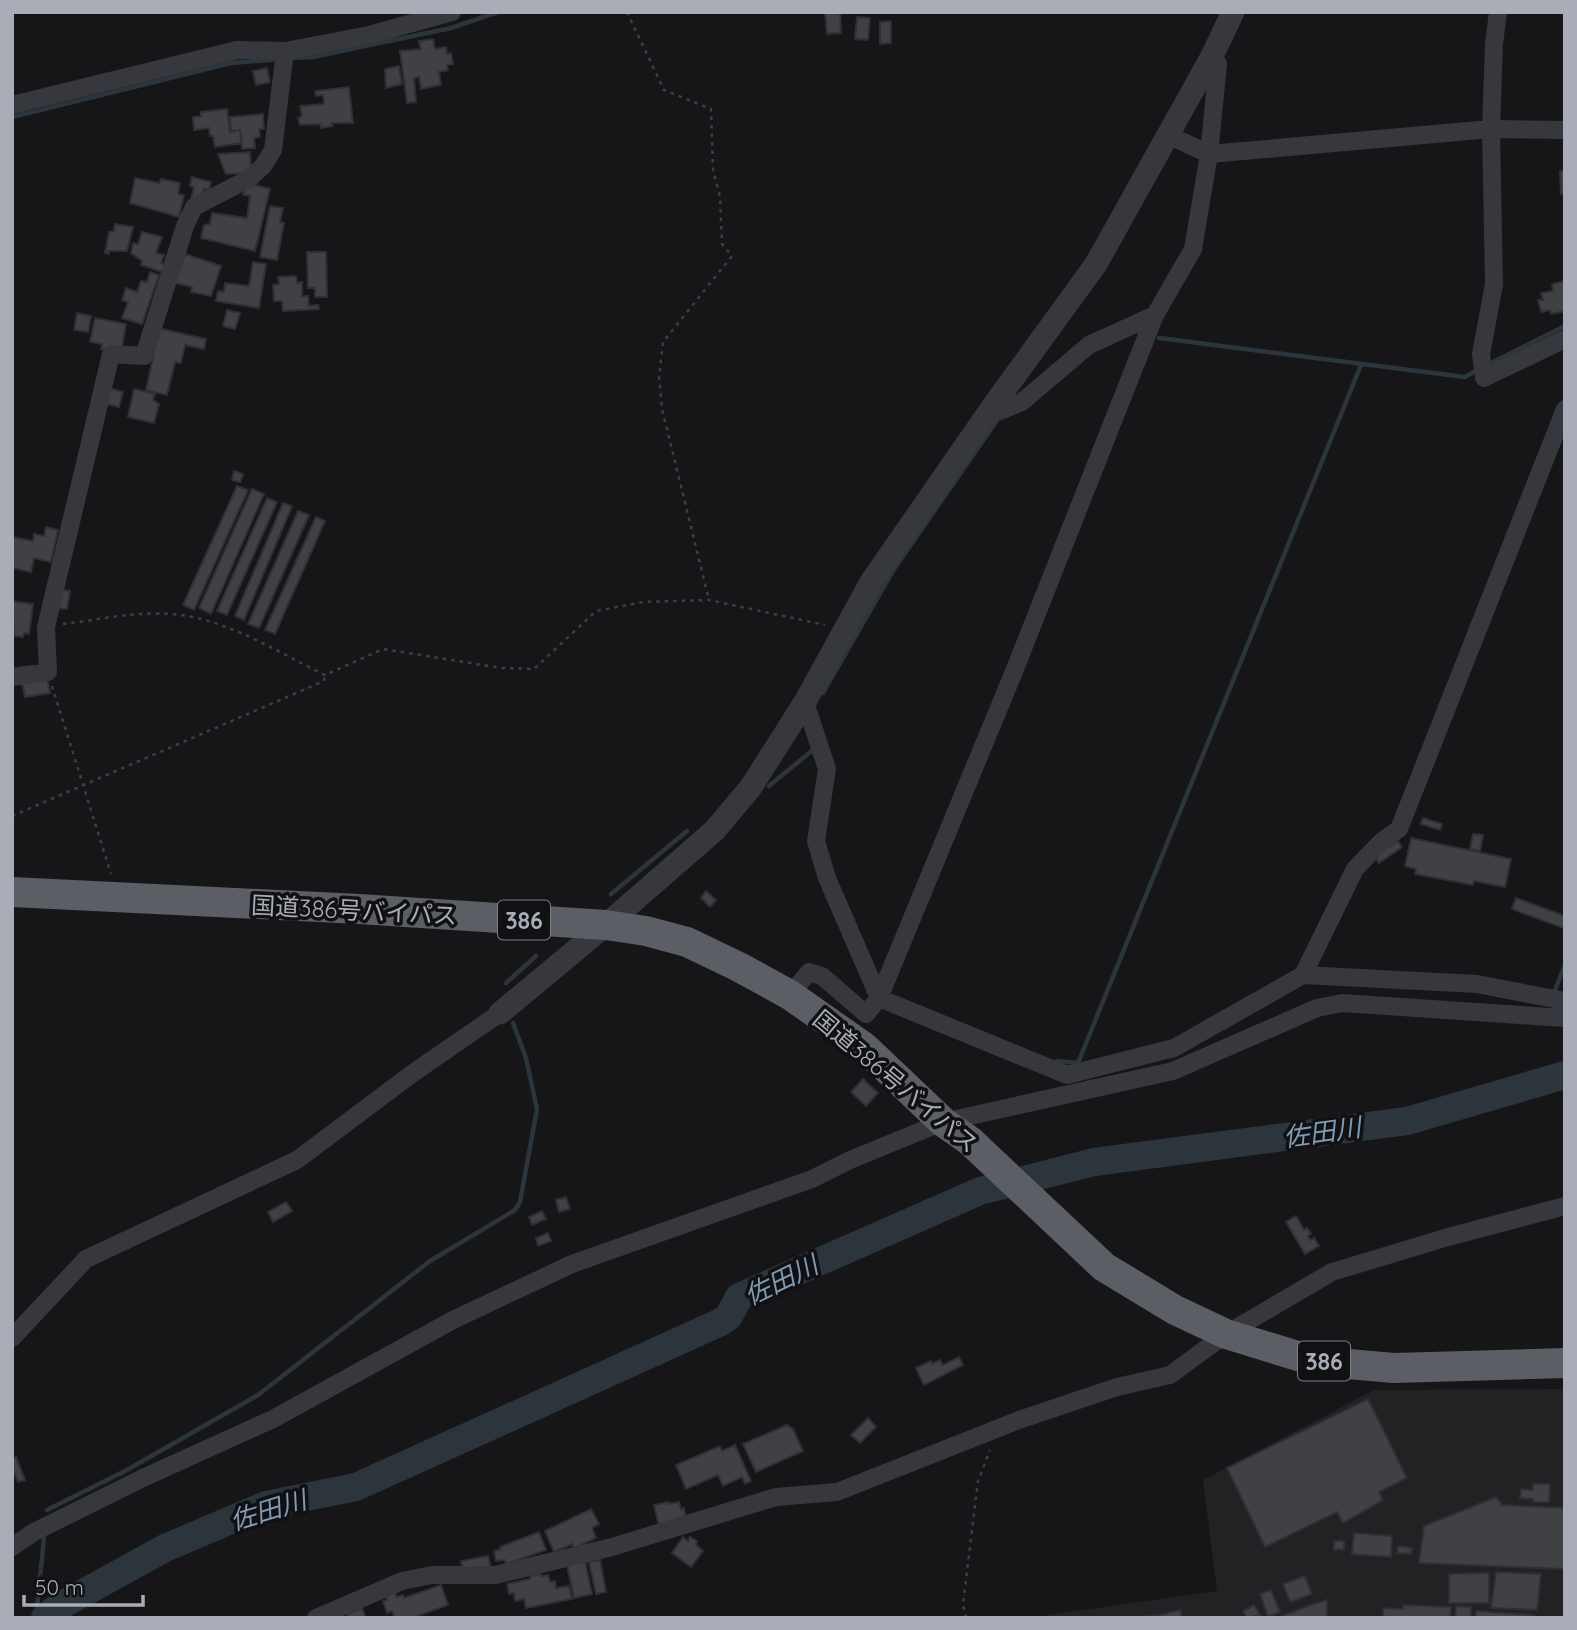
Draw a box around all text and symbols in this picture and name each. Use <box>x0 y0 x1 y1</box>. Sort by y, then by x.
street label: 国道386号バイパス <box>250 890 458 930</box>
road number: 386 <box>498 900 550 939</box>
street label: 国道386号バイパス <box>807 1003 985 1159</box>
water label: 佐田川 <box>1281 1110 1366 1154</box>
water label: 佐田川 <box>739 1247 826 1312</box>
road number: 386 <box>1298 1342 1350 1380</box>
water label: 佐田川 <box>226 1482 313 1537</box>
scale bar <box>24 1564 144 1608</box>
text: 50 m <box>35 1574 84 1600</box>

